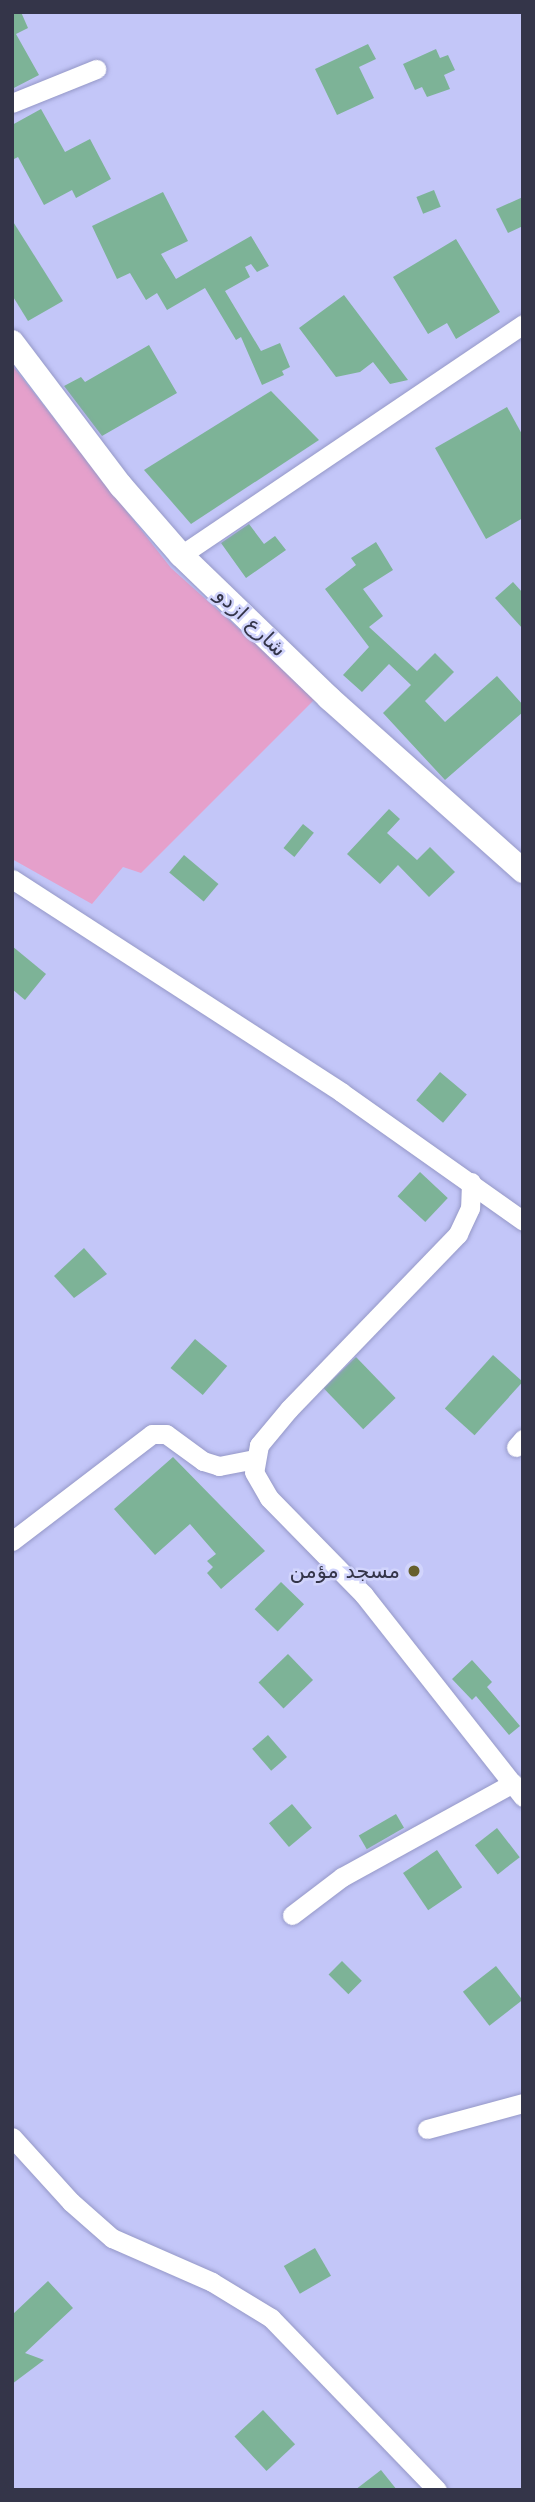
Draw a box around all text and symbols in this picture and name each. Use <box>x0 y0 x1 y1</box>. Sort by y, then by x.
street label: شارع ازدو <box>210 582 292 662</box>
place label: مسجد مؤمن <box>289 1558 400 1584</box>
marker: مسجد مؤمن <box>406 1563 422 1579</box>

